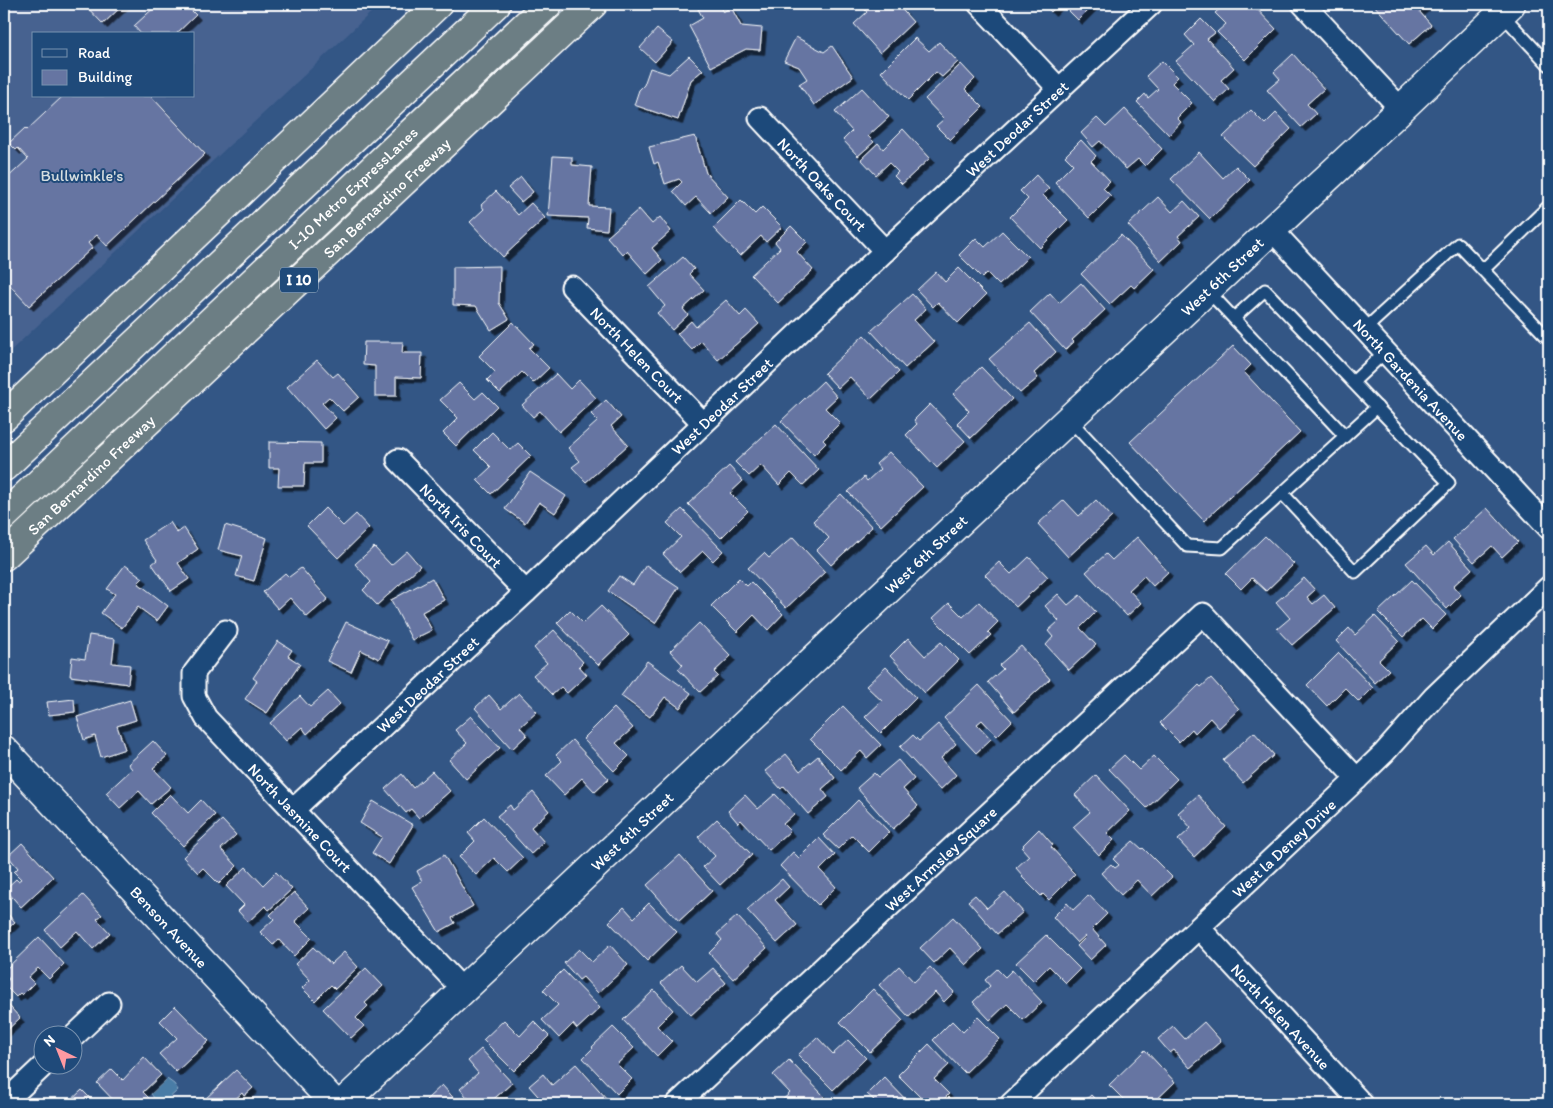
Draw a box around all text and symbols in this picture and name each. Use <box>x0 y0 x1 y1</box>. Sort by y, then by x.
legend <box>32 32 195 98</box>
text: Road <box>78 44 111 62</box>
text: Building <box>78 68 132 86</box>
street label: West Deodar Street <box>962 77 1072 181</box>
street label: I-10 Metro ExpressLanes <box>285 123 422 253</box>
street label: San Bernardino Freeway <box>319 134 454 262</box>
street label: North Oaks Court <box>773 134 871 235</box>
park label: Bullwinkle's <box>41 166 123 185</box>
street label: West 6th Street <box>1177 233 1268 320</box>
road number: I 10 <box>280 268 318 292</box>
street label: North Helen Court <box>586 303 687 407</box>
street label: North Gardenia Avenue <box>1349 315 1472 445</box>
street label: West Deodar Street <box>667 354 777 459</box>
street label: San Bernardino Freeway <box>24 411 159 539</box>
street label: North Iris Court <box>416 479 506 572</box>
street label: West 6th Street <box>881 511 971 598</box>
street label: West Deodar Street <box>373 632 483 737</box>
street label: North Jasmine Court <box>244 760 356 876</box>
street label: West 6th Street <box>587 788 677 875</box>
street label: West la Deney Drive <box>1228 795 1340 902</box>
street label: West Armsley Square <box>881 802 1001 916</box>
street label: Benson Avenue <box>126 882 212 972</box>
street label: North Helen Avenue <box>1227 960 1334 1074</box>
north arrow <box>32 1026 82 1076</box>
text: N <box>40 1031 59 1050</box>

